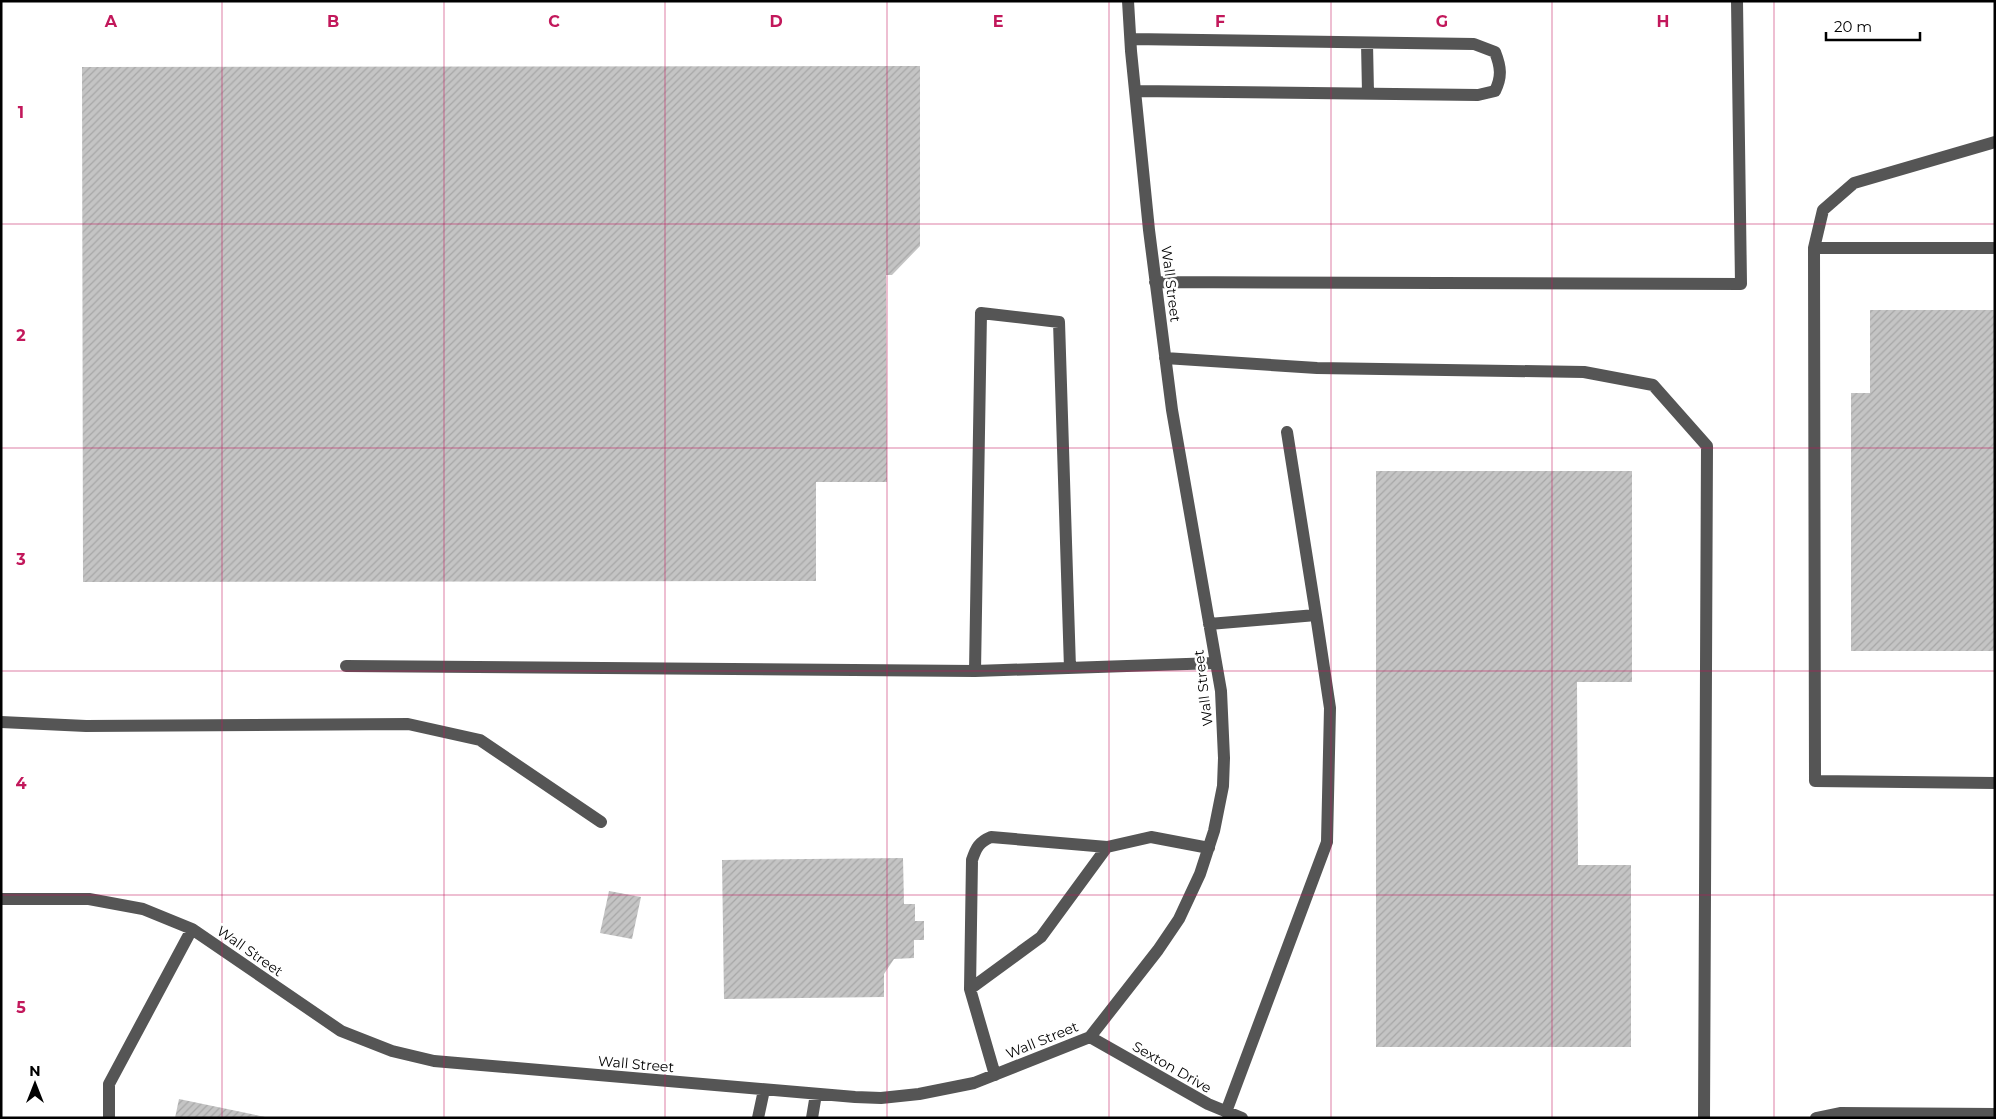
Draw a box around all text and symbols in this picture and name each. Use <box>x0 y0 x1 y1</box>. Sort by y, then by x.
scale bar <box>1826 10 1920 42</box>
text: A <box>104 12 118 31</box>
text: B <box>327 12 339 31</box>
text: C <box>548 12 560 31</box>
text: D <box>769 12 783 31</box>
text: E <box>993 12 1003 31</box>
text: F <box>1215 12 1225 31</box>
text: G <box>1436 12 1448 31</box>
text: H <box>1657 12 1669 31</box>
text: 20 m <box>1834 17 1872 36</box>
text: 1 <box>18 103 24 122</box>
street label: Wall Street <box>1157 245 1185 323</box>
text: 2 <box>16 326 26 345</box>
text: 3 <box>15 550 26 569</box>
street label: Wall Street <box>1189 649 1217 727</box>
text: 4 <box>15 774 27 793</box>
street label: Wall Street <box>213 922 287 981</box>
text: 5 <box>16 998 26 1017</box>
street label: Wall Street <box>1003 1017 1081 1063</box>
street label: Sexton Drive <box>1129 1037 1215 1097</box>
street label: Wall Street <box>597 1052 675 1076</box>
north arrow <box>10 1059 60 1109</box>
text: N <box>29 1062 41 1080</box>

